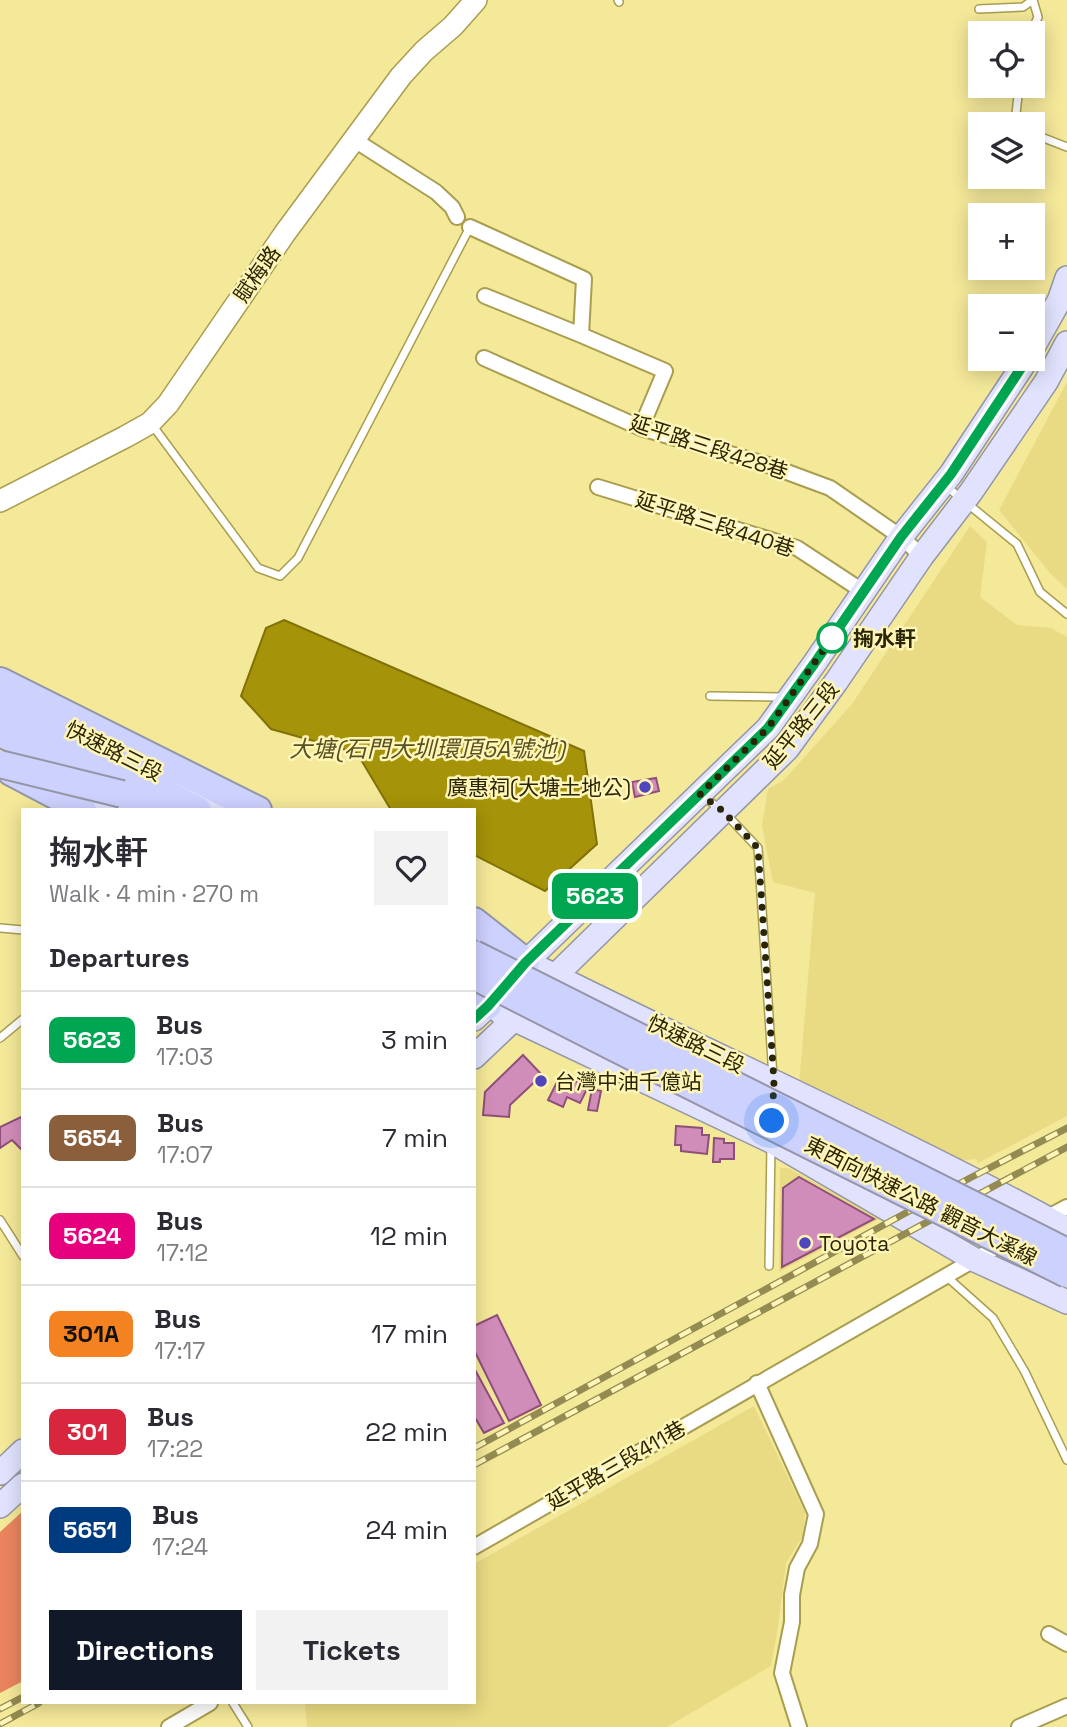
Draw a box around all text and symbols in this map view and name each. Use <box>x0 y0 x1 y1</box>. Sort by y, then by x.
map controls <box>968 21 1045 371</box>
button: locate <box>968 21 1045 98</box>
button: layers <box>968 112 1045 189</box>
button: + <box>968 203 1045 280</box>
street label: 賦梅路 <box>228 240 286 308</box>
button: − <box>968 294 1045 371</box>
street label: 延平路三段428巷 <box>626 409 792 485</box>
street label: 延平路三段440巷 <box>632 486 798 562</box>
marker: 掬水軒 <box>817 623 847 653</box>
place label: 掬水軒 <box>853 625 916 652</box>
street label: 延平路三段 <box>757 676 845 774</box>
street label: 快速路三段 <box>61 715 167 787</box>
water label: 大塘(石門大圳環頂5A號池) <box>289 734 567 764</box>
place label: 廣惠祠(大塘土地公) <box>447 774 631 801</box>
marker: 廣惠祠(大塘土地公) <box>637 779 653 795</box>
button: heart <box>374 831 448 905</box>
text: 掬水軒 <box>49 832 148 874</box>
line badge: 5623 <box>546 873 644 919</box>
text: Walk · 4 min · 270 m <box>49 879 259 909</box>
text: 5623 <box>566 880 624 911</box>
text: Departures <box>49 941 190 975</box>
text: Bus <box>156 1008 203 1042</box>
street label: 快速路三段 <box>643 1009 749 1079</box>
text: 3 min <box>381 1023 448 1057</box>
text: 5623 <box>63 1024 121 1055</box>
text: 17:03 <box>156 1042 213 1072</box>
place label: 台灣中油千億站 <box>555 1068 702 1095</box>
marker: 台灣中油千億站 <box>533 1073 549 1089</box>
your location <box>754 1103 789 1138</box>
text: Bus <box>157 1106 204 1140</box>
text: 7 min <box>382 1121 448 1155</box>
text: 5654 <box>63 1122 122 1153</box>
street label: 東西向快速公路 觀音大溪線 <box>800 1131 1042 1271</box>
text: 17:07 <box>157 1140 213 1170</box>
text: Bus <box>156 1204 203 1238</box>
text: 12 min <box>370 1219 448 1253</box>
text: 5624 <box>63 1220 121 1251</box>
place label: Toyota <box>819 1230 889 1257</box>
marker: Toyota <box>797 1235 813 1251</box>
text: 17:12 <box>156 1238 208 1268</box>
text: Bus <box>154 1302 201 1336</box>
text: 17 min <box>371 1317 448 1351</box>
text: 301A <box>63 1318 119 1349</box>
text: 17:17 <box>154 1336 205 1366</box>
text: Bus <box>147 1400 194 1434</box>
street label: 延平路三段411巷 <box>542 1414 690 1516</box>
text: 22 min <box>365 1415 448 1449</box>
text: 301 <box>67 1416 108 1447</box>
text: 17:22 <box>147 1434 203 1464</box>
text: Bus <box>152 1498 199 1532</box>
text: 24 min <box>365 1513 448 1547</box>
text: 5651 <box>63 1514 117 1545</box>
text: 17:24 <box>152 1532 208 1562</box>
button: Directions <box>49 1610 242 1690</box>
button: Tickets <box>256 1610 448 1690</box>

